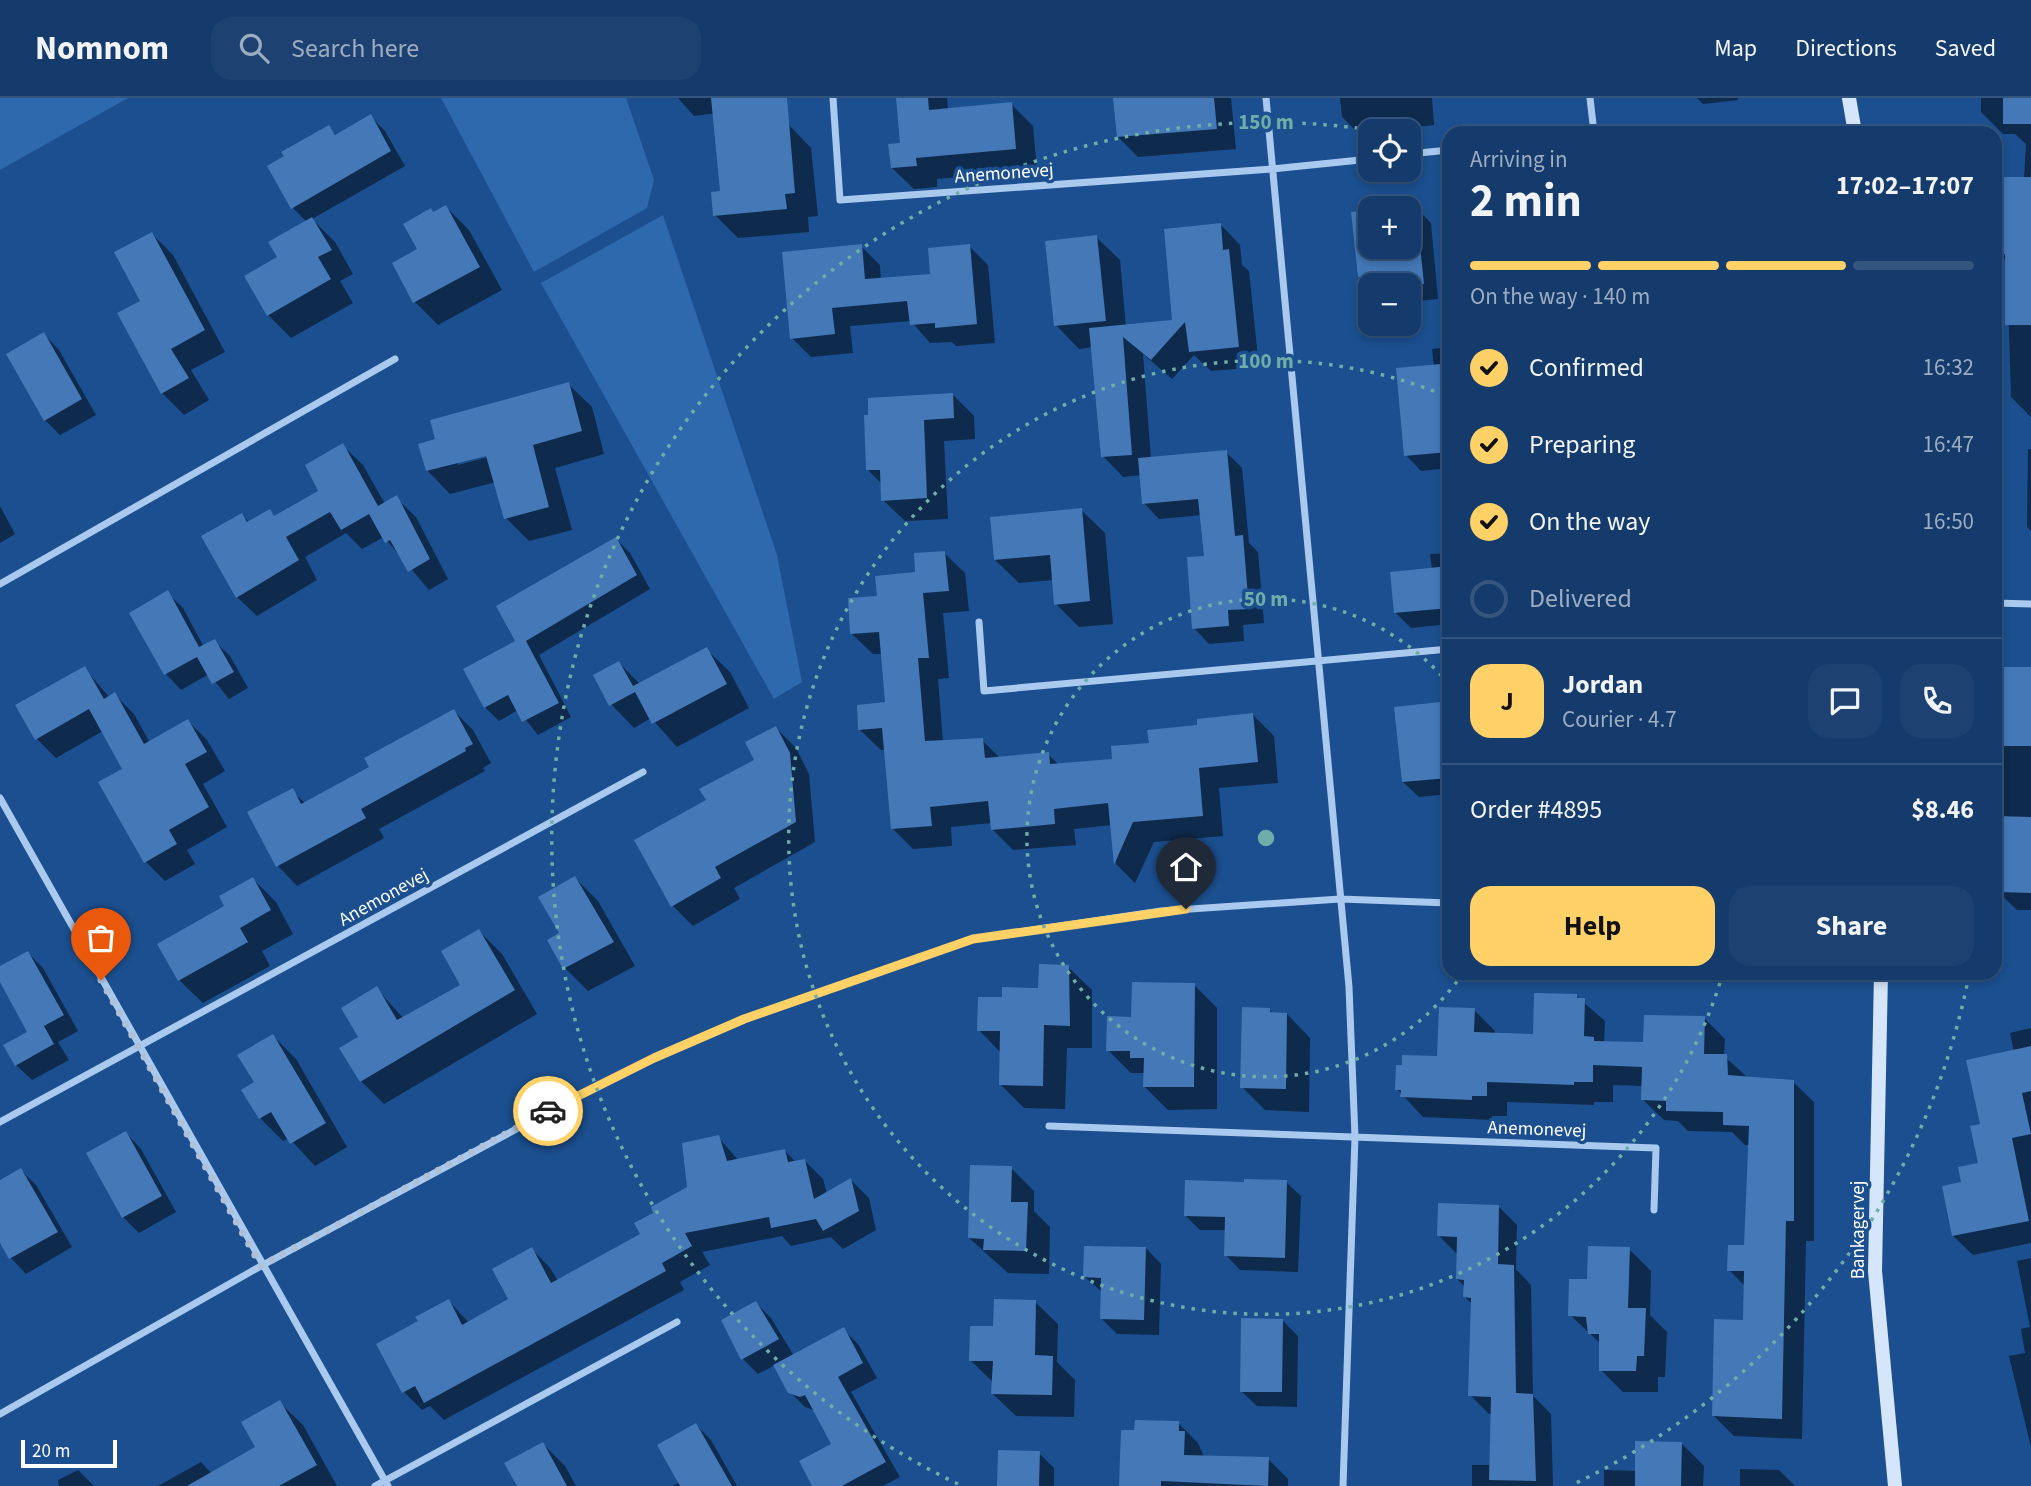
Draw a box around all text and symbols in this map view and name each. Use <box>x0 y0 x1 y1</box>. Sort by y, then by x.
search box <box>211 17 701 80</box>
text: Nomnom <box>35 25 169 72</box>
icon: search <box>235 29 273 67</box>
text: Search here <box>291 30 419 67</box>
text: Map <box>1714 31 1757 66</box>
text: Directions <box>1795 31 1897 66</box>
text: Saved <box>1935 31 1996 66</box>
text: 150 m <box>1238 107 1294 137</box>
map controls <box>1358 119 1421 336</box>
button: locate <box>1358 119 1421 182</box>
text: Arriving in <box>1470 143 1568 176</box>
street label: Anemonevej <box>954 157 1054 190</box>
text: 17:02–17:07 <box>1836 167 1974 204</box>
text: 2 min <box>1470 169 1582 234</box>
button: + <box>1358 196 1421 259</box>
button: − <box>1358 273 1421 336</box>
text: On the way · 140 m <box>1470 280 1650 313</box>
text: 100 m <box>1238 346 1294 376</box>
icon: check <box>1470 349 1508 387</box>
text: Confirmed <box>1529 349 1644 386</box>
text: 16:32 <box>1923 351 1974 384</box>
icon: check <box>1470 426 1508 464</box>
text: Preparing <box>1529 426 1635 463</box>
text: 16:47 <box>1923 428 1974 461</box>
icon: check <box>1470 503 1508 541</box>
text: On the way <box>1529 503 1650 540</box>
text: 16:50 <box>1923 505 1974 538</box>
text: Delivered <box>1529 580 1632 617</box>
text: 50 m <box>1244 584 1288 614</box>
button: chat <box>1808 664 1882 738</box>
button: phone <box>1900 664 1974 738</box>
text: Jordan <box>1562 666 1643 703</box>
text: J <box>1500 683 1514 720</box>
text: Courier · 4.7 <box>1562 703 1677 736</box>
text: Order #4895 <box>1470 791 1602 828</box>
text: $8.46 <box>1911 791 1974 828</box>
centre of rings <box>1254 826 1278 850</box>
pin <box>1156 837 1216 909</box>
icon: home <box>1167 848 1205 886</box>
street label: Anemonevej <box>334 861 434 933</box>
button: Help <box>1470 886 1715 966</box>
button: Share <box>1729 886 1974 966</box>
pin <box>71 908 131 980</box>
icon: bag <box>82 919 120 957</box>
courier <box>513 1076 583 1146</box>
icon: car <box>529 1092 567 1130</box>
street label: Anemonevej <box>1487 1114 1587 1145</box>
street label: Bankagervej <box>1845 1181 1872 1279</box>
scale bar <box>21 1437 117 1469</box>
text: 20 m <box>32 1438 70 1465</box>

